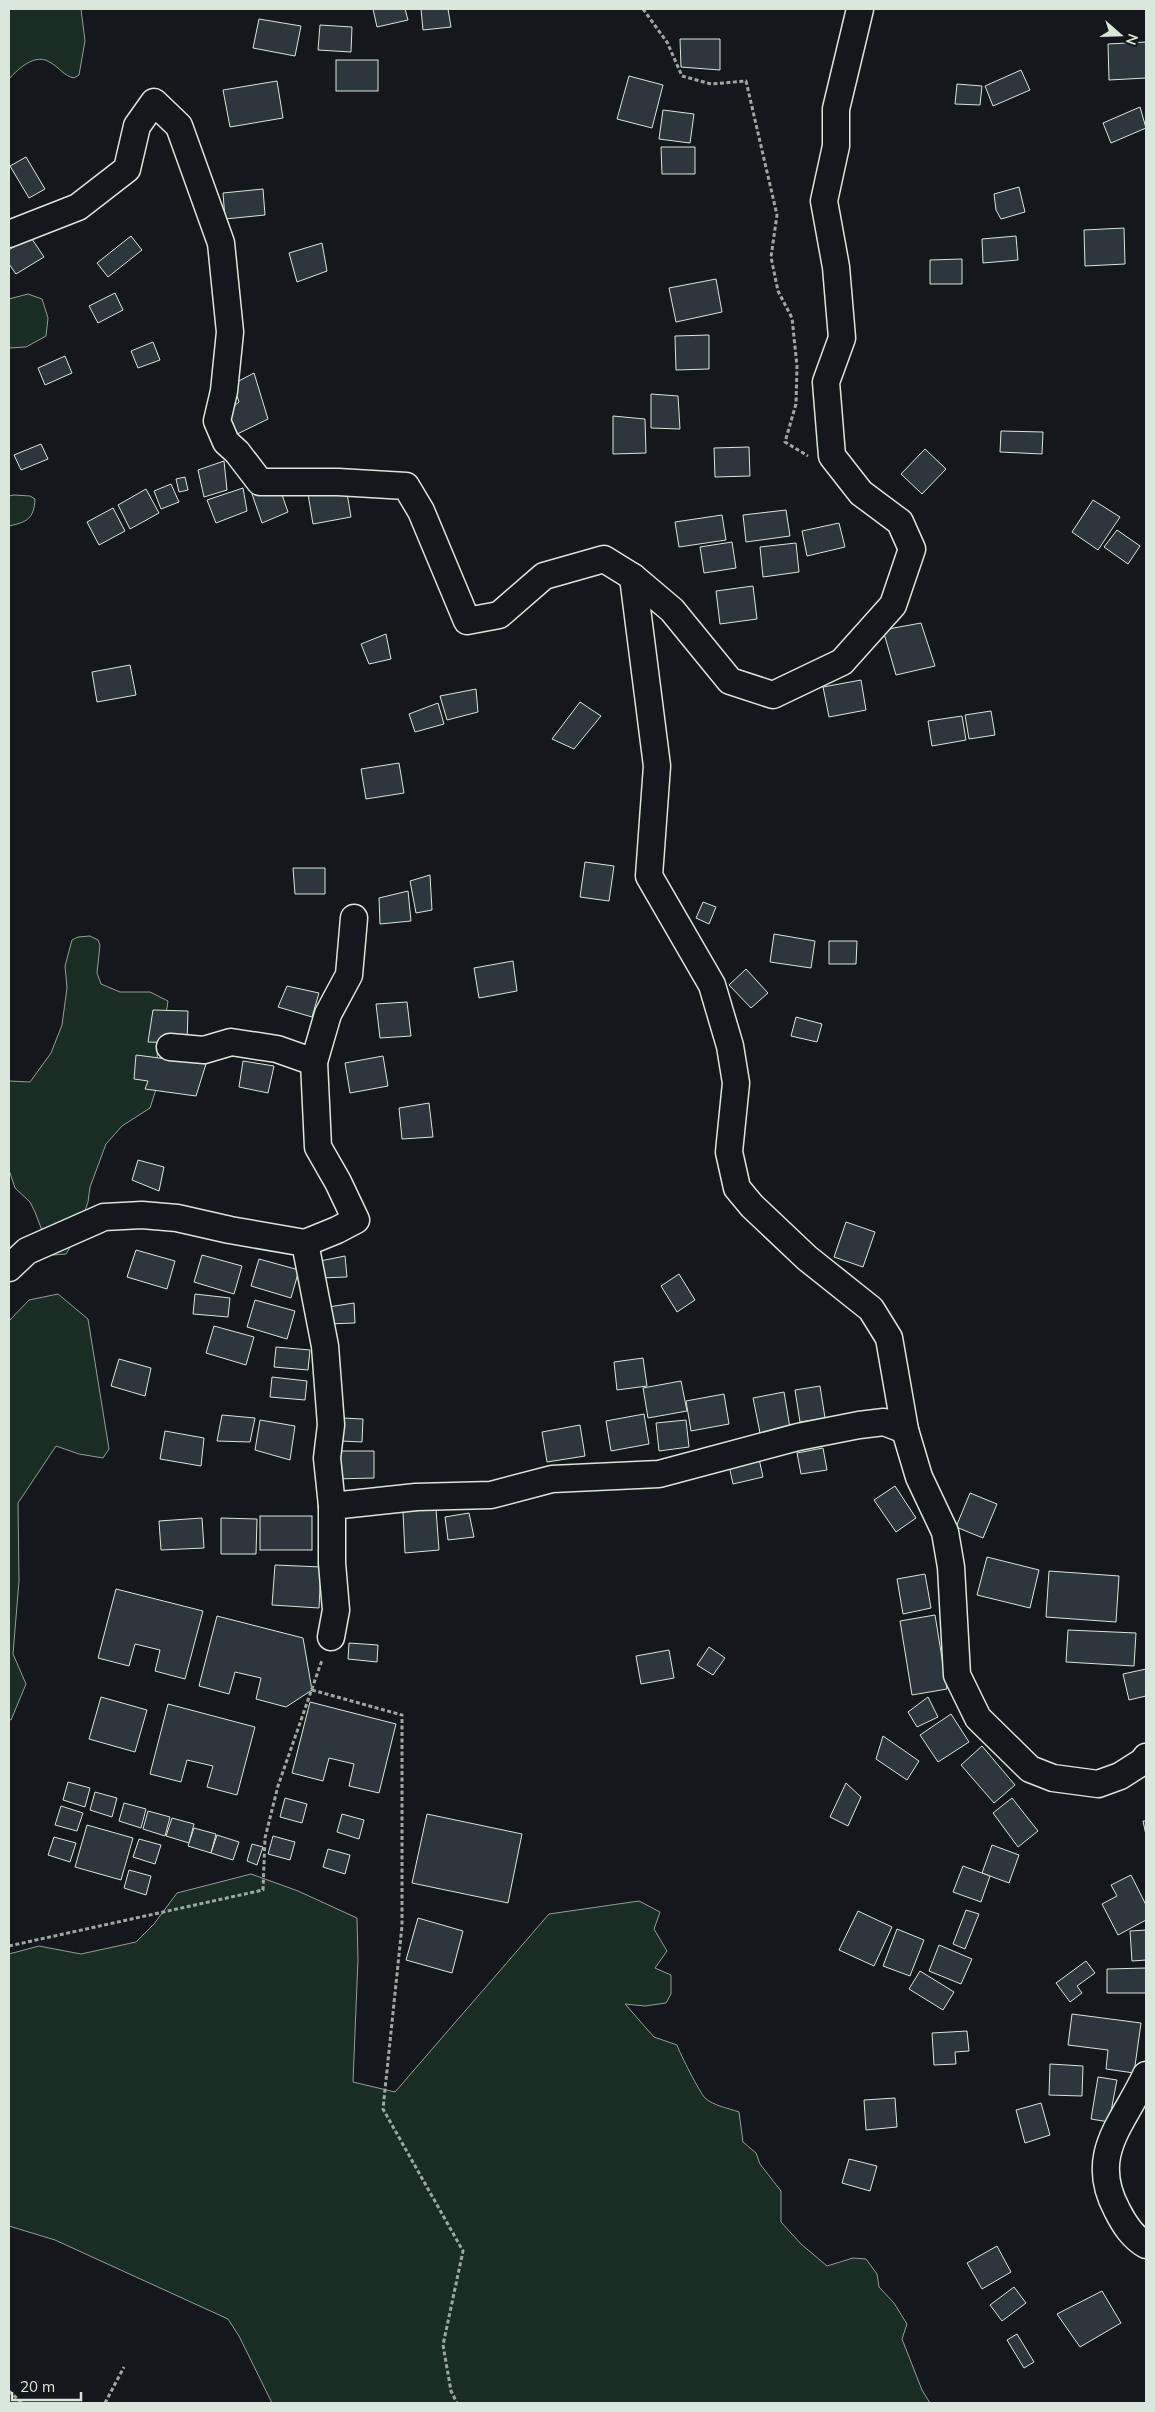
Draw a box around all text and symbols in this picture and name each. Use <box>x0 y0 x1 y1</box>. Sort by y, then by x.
north arrow <box>1095 10 1145 60</box>
text: N <box>1122 31 1142 47</box>
scale bar <box>12 2370 81 2402</box>
text: 20 m <box>20 2377 55 2396</box>

